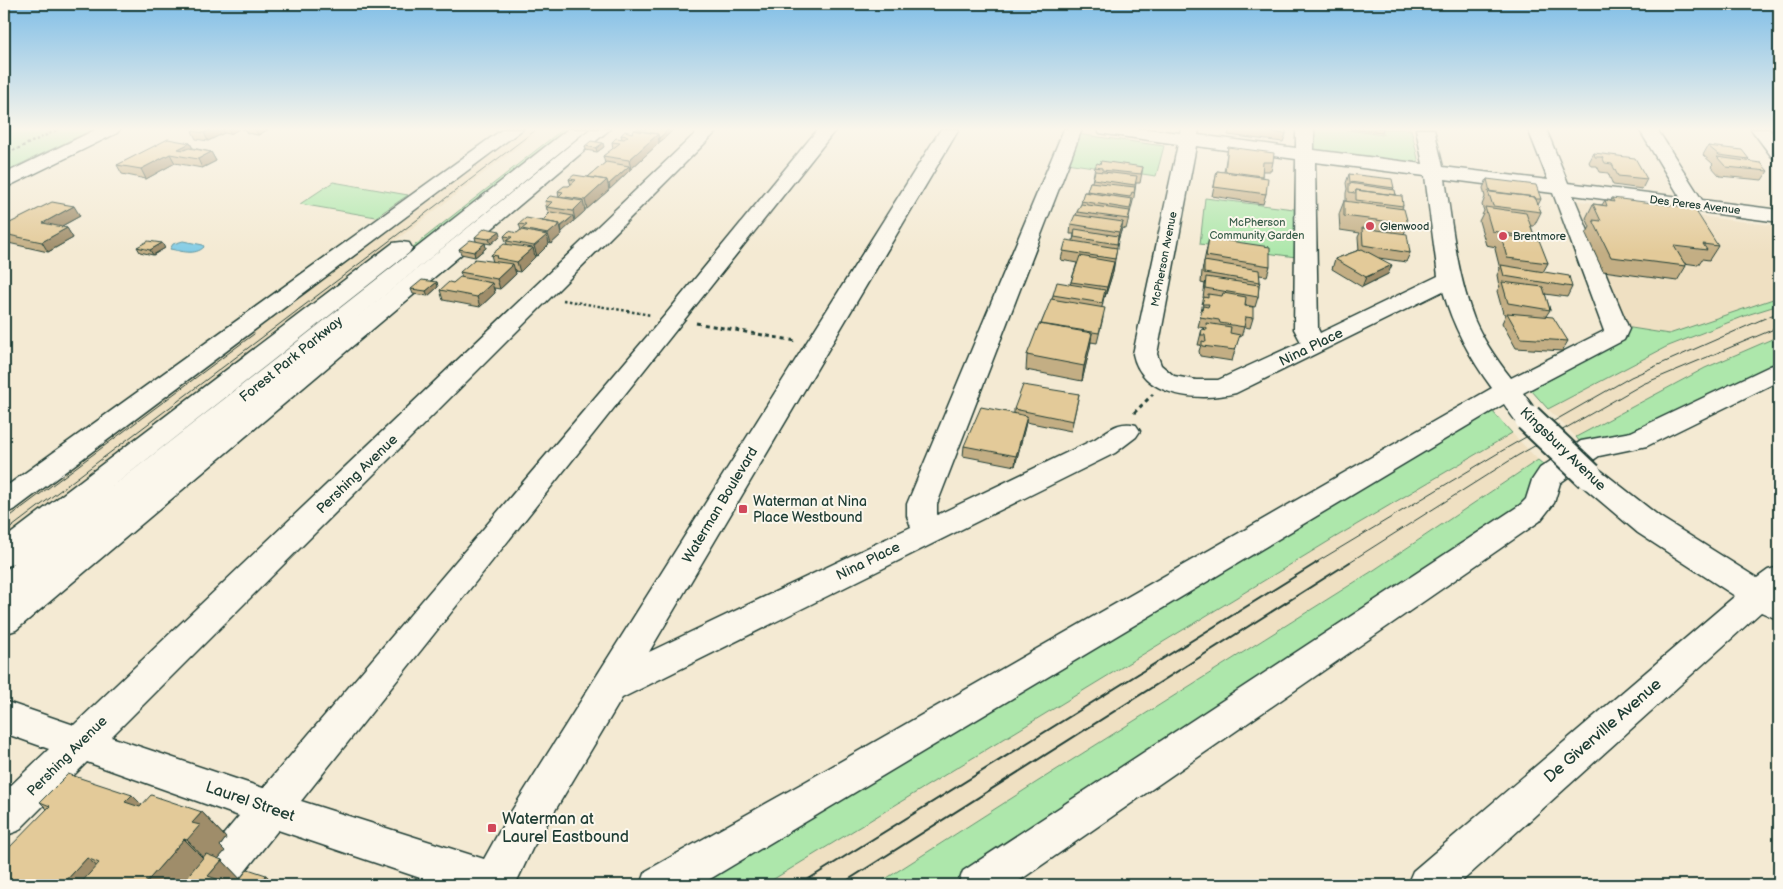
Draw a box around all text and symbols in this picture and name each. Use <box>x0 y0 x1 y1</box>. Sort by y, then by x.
street label: Des Peres Avenue <box>1649 193 1742 217</box>
street label: McPherson Avenue <box>1148 210 1180 308</box>
park label: McPherson Community Garden <box>1210 216 1304 242</box>
marker: Glenwood <box>1364 220 1376 232</box>
place label: Glenwood <box>1380 220 1429 233</box>
marker: Brentmore <box>1497 230 1509 242</box>
place label: Brentmore <box>1513 230 1566 243</box>
street label: Forest Park Parkway <box>236 312 346 406</box>
street label: Nina Place <box>1276 324 1346 370</box>
street label: Kingsbury Avenue <box>1517 404 1609 494</box>
street label: Pershing Avenue <box>313 431 401 517</box>
street label: Waterman Boulevard <box>679 444 761 566</box>
place label: Waterman at Nina Place Westbound <box>753 493 867 526</box>
marker: Waterman at Nina Place Westbound <box>737 503 749 515</box>
street label: Nina Place <box>833 538 903 584</box>
street label: De Giverville Avenue <box>1540 675 1666 787</box>
street label: Pershing Avenue <box>23 712 111 800</box>
street label: Laurel Street <box>203 778 297 826</box>
place label: Waterman at Laurel Eastbound <box>502 810 629 847</box>
marker: Waterman at Laurel Eastbound <box>486 822 498 834</box>

